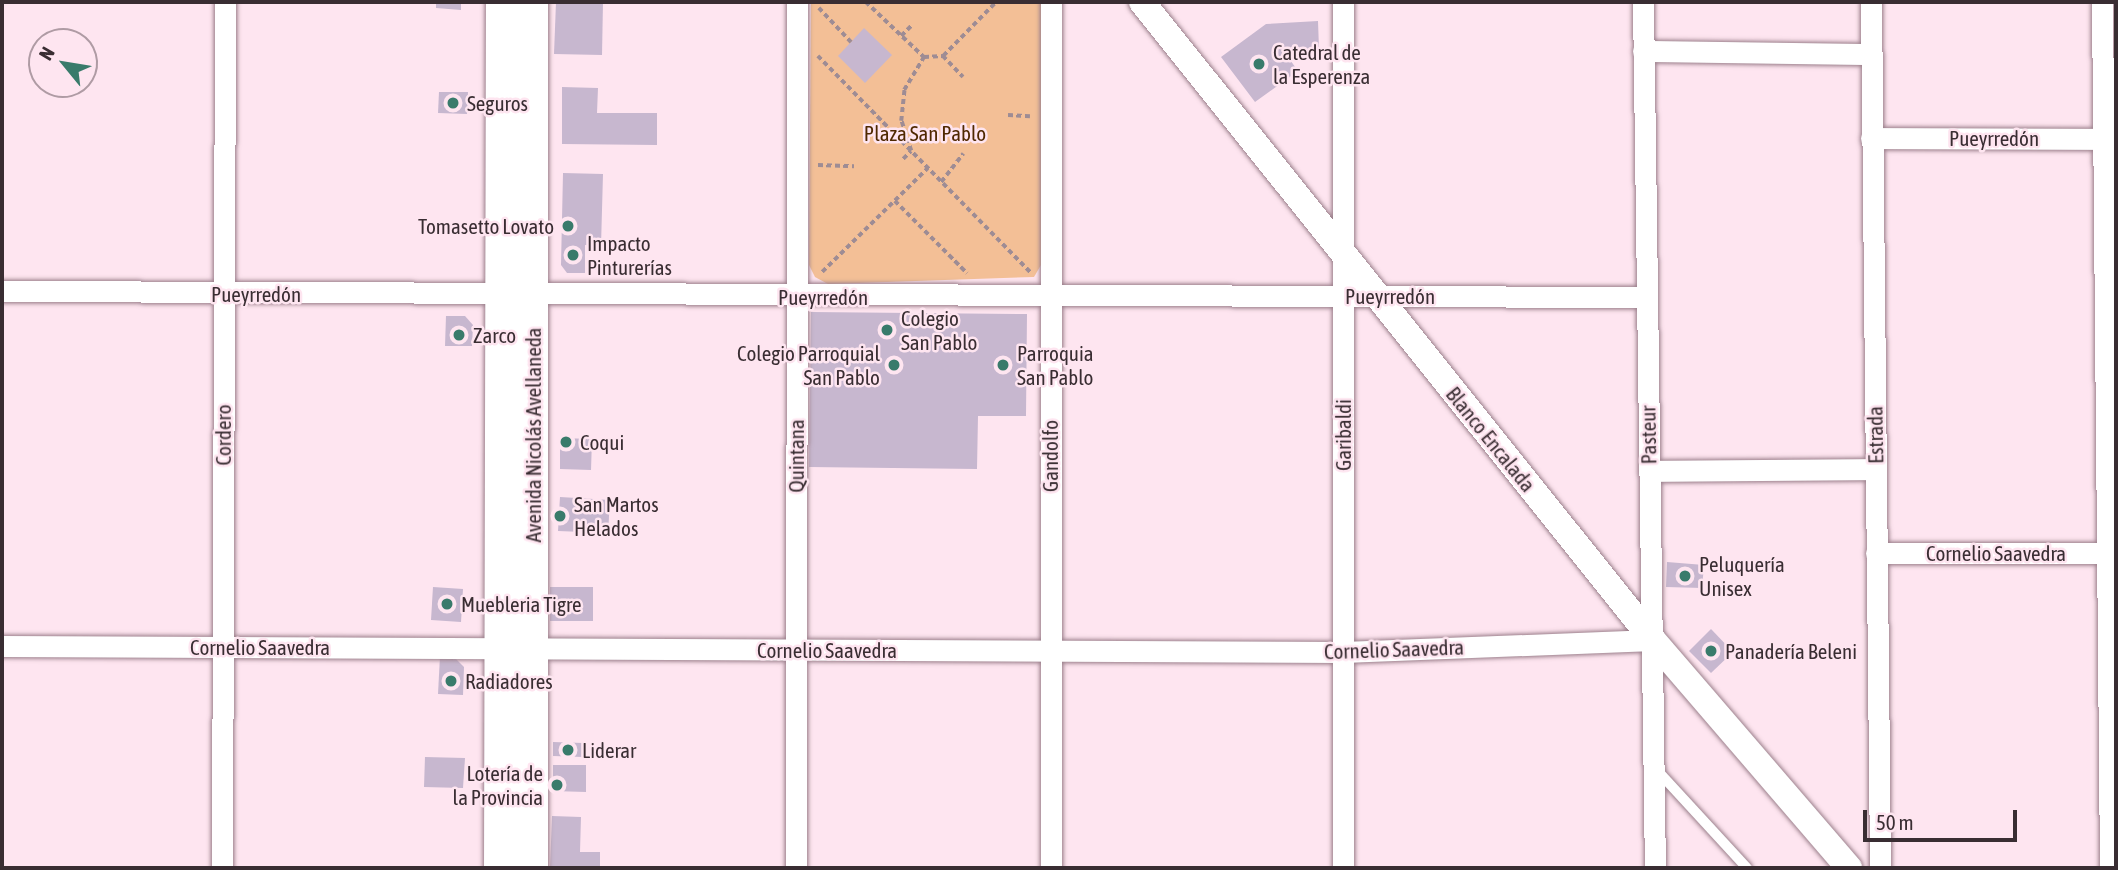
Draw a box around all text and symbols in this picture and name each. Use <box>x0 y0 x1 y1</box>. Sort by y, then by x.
north arrow <box>28 28 98 98</box>
place label: Catedral de la Esperenza <box>1273 39 1370 89</box>
text: N <box>34 43 59 64</box>
marker: Catedral de la Esperenza <box>1251 56 1267 72</box>
place label: Seguros <box>467 90 528 116</box>
marker: Seguros <box>445 95 461 111</box>
park label: Plaza San Pablo <box>864 120 986 146</box>
street label: Pueyrredón <box>1949 125 2039 151</box>
place label: Tomasetto Lovato <box>418 213 554 239</box>
marker: Tomasetto Lovato <box>560 218 576 234</box>
place label: Impacto Pinturerías <box>587 230 672 280</box>
marker: Impacto Pinturerías <box>565 247 581 263</box>
street label: Pueyrredón <box>211 281 301 307</box>
street label: Pueyrredón <box>1345 283 1435 309</box>
street label: Pueyrredón <box>778 284 868 310</box>
place label: Colegio San Pablo <box>901 305 977 355</box>
place label: Zarco <box>473 322 516 348</box>
marker: Colegio San Pablo <box>879 322 895 338</box>
marker: Zarco <box>451 327 467 343</box>
street label: Avenida Nicolás Avellaneda <box>520 328 546 542</box>
place label: Colegio Parroquial San Pablo <box>737 340 880 390</box>
place label: Parroquia San Pablo <box>1017 340 1094 390</box>
marker: Colegio Parroquial San Pablo <box>886 357 902 373</box>
marker: Parroquia San Pablo <box>995 357 1011 373</box>
street label: Blanco Encalada <box>1441 381 1541 497</box>
street label: Garibaldi <box>1330 399 1356 471</box>
street label: Cordero <box>210 404 236 466</box>
street label: Pasteur <box>1635 405 1661 465</box>
street label: Estrada <box>1862 406 1888 464</box>
street label: Quintana <box>783 419 809 493</box>
street label: Gandolfo <box>1037 420 1063 492</box>
place label: Coqui <box>580 429 624 455</box>
marker: Coqui <box>558 434 574 450</box>
place label: San Martos Helados <box>574 491 659 541</box>
marker: San Martos Helados <box>552 508 568 524</box>
street label: Cornelio Saavedra <box>1926 540 2066 566</box>
place label: Peluquería Unisex <box>1699 551 1785 601</box>
marker: Peluquería Unisex <box>1677 568 1693 584</box>
place label: Muebleria Tigre <box>461 591 582 617</box>
marker: Muebleria Tigre <box>439 596 455 612</box>
street label: Cornelio Saavedra <box>190 634 330 660</box>
street label: Cornelio Saavedra <box>1324 634 1464 664</box>
street label: Cornelio Saavedra <box>757 637 897 663</box>
place label: Panadería Beleni <box>1725 638 1857 664</box>
marker: Panadería Beleni <box>1703 643 1719 659</box>
place label: Radiadores <box>465 668 553 694</box>
marker: Radiadores <box>443 673 459 689</box>
place label: Liderar <box>582 737 636 763</box>
marker: Liderar <box>560 742 576 758</box>
place label: Lotería de la Provincia <box>453 760 543 810</box>
marker: Lotería de la Provincia <box>549 777 565 793</box>
scale bar <box>1866 796 2020 840</box>
text: 50 m <box>1876 810 1914 834</box>

